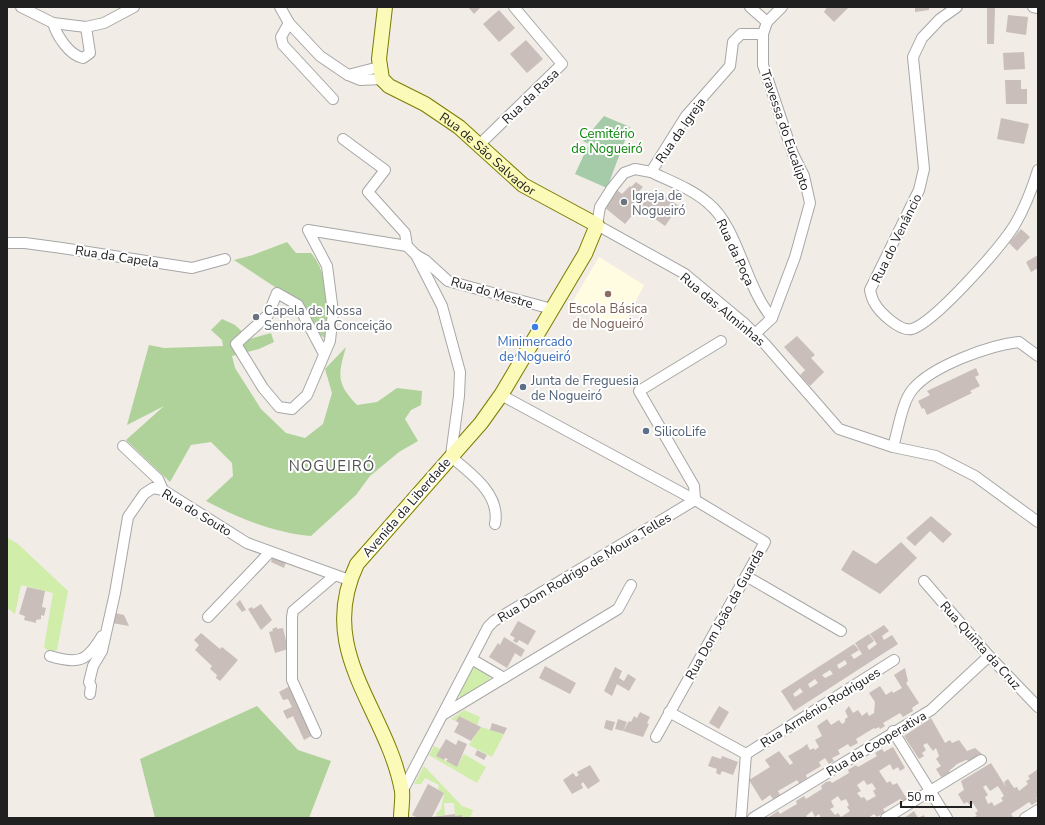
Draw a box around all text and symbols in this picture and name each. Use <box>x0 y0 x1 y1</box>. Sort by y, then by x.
street label: Rua da Rasa <box>498 65 563 128</box>
street label: Travessa do Eucalipto <box>756 68 814 193</box>
street label: Rua da Igreja <box>652 94 710 167</box>
street label: Rua de São Salvador <box>436 108 539 200</box>
park label: Cemitério de Nogueiró <box>571 125 643 158</box>
place label: Igreja de Nogueiró <box>632 187 686 220</box>
street label: Rua do Venâncio <box>867 191 926 286</box>
marker: Igreja de Nogueiró <box>619 197 629 207</box>
street label: Rua da Poça <box>712 216 758 289</box>
street label: Rua da Capela <box>74 241 160 273</box>
street label: Rua das Alminhas <box>676 269 769 351</box>
street label: Rua do Mestre <box>449 273 535 313</box>
marker: Escola Básica de Nogueiró <box>603 289 613 299</box>
place label: Escola Básica de Nogueiró <box>569 300 647 333</box>
place label: Capela de Nossa Senhora da Conceição <box>264 302 392 335</box>
marker: Capela de Nossa Senhora da Conceição <box>251 312 261 322</box>
marker: Minimercado de Nogueiró <box>530 322 540 332</box>
place label: Minimercado de Nogueiró <box>498 333 572 366</box>
place label: Junta de Freguesia de Nogueiró <box>530 372 639 405</box>
marker: Junta de Freguesia de Nogueiró <box>518 382 528 392</box>
place label: SilicoLife <box>654 423 706 441</box>
marker: SilicoLife <box>641 426 651 436</box>
street label: Avenida da Liberdade <box>358 454 455 561</box>
district label: NOGUEIRÓ <box>289 455 375 476</box>
street label: Rua do Souto <box>158 485 235 541</box>
street label: Rua Dom Rodrigo de Moura Telles <box>494 509 675 627</box>
street label: Rua Dom João da Guarda <box>681 546 768 683</box>
street label: Rua Quinta da Cruz <box>936 598 1025 694</box>
street label: Rua Arménio Rodrigues <box>757 664 884 752</box>
street label: Rua da Cooperativa <box>823 707 930 781</box>
scale bar <box>901 783 971 809</box>
text: 50 m <box>907 789 935 805</box>

